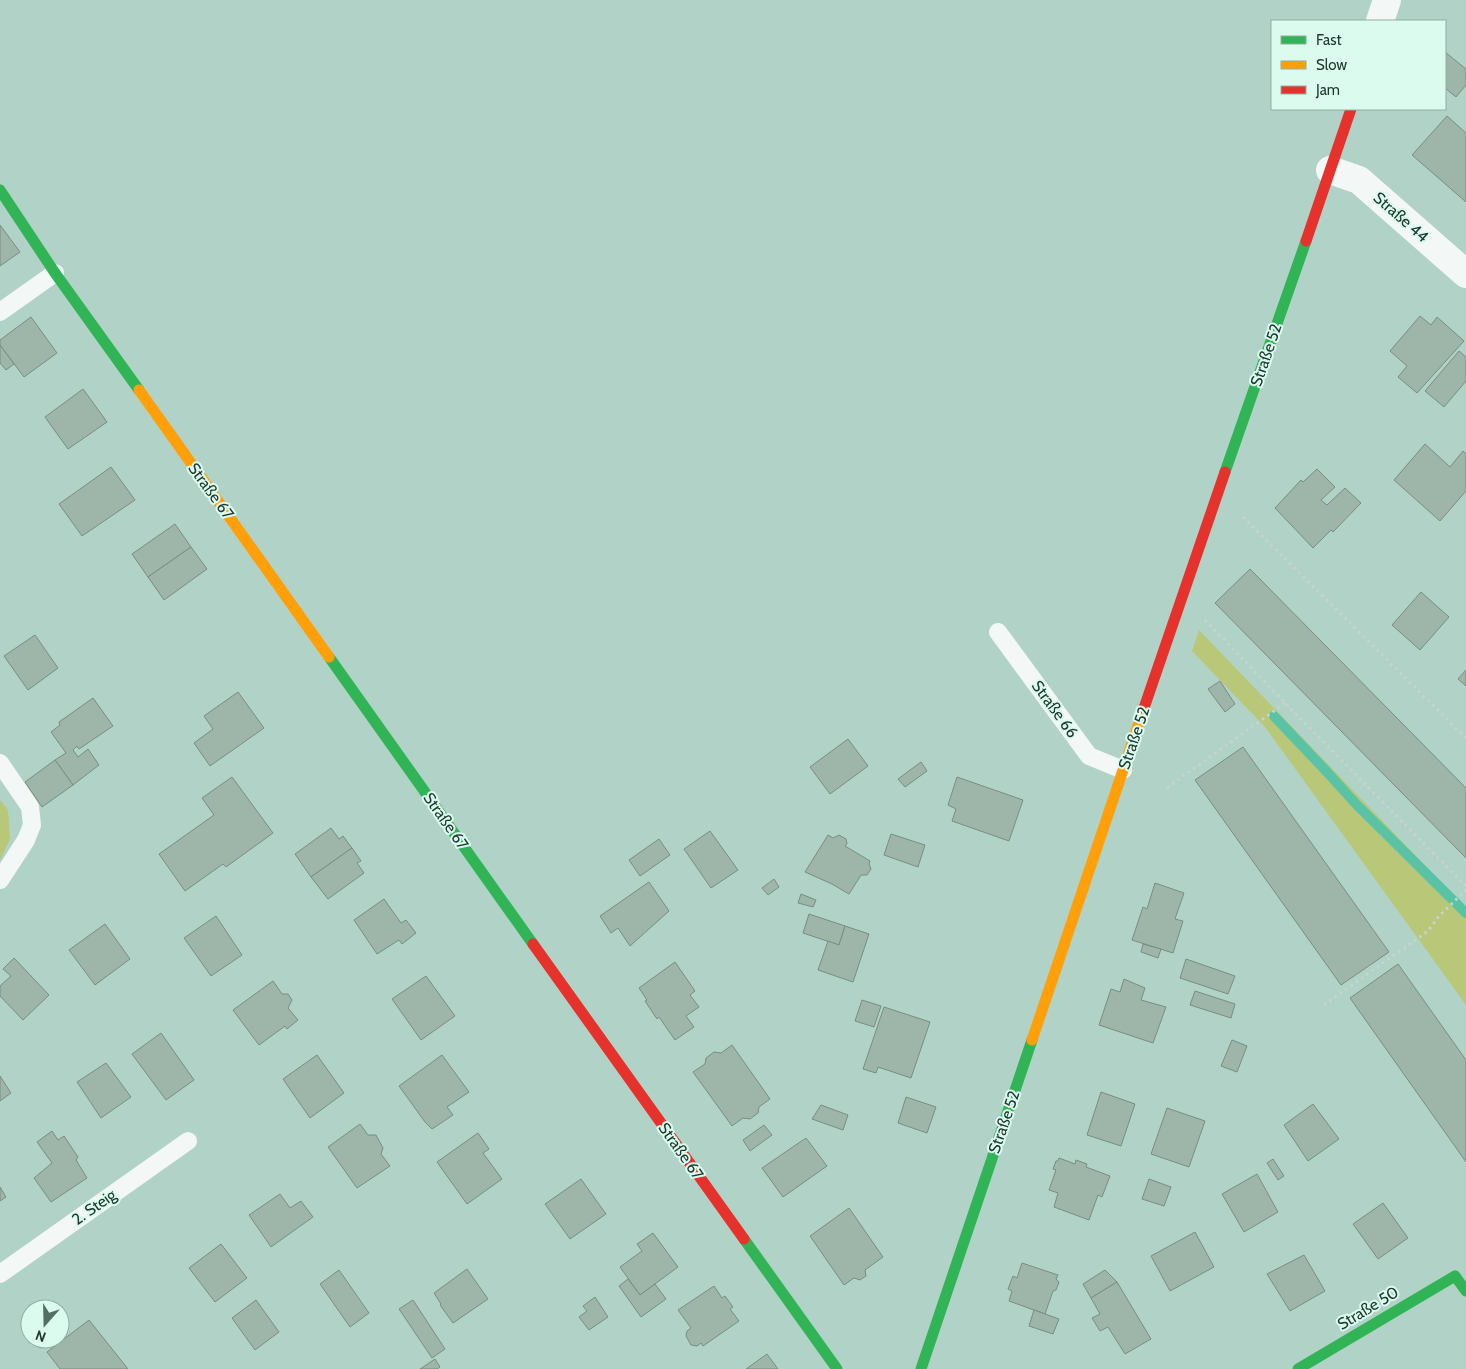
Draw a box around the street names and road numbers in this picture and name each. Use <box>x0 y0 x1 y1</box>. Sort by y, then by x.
street label: Straße 44 <box>1370 188 1432 246</box>
street label: Straße 52 <box>1246 321 1286 389</box>
street label: Straße 67 <box>184 459 238 523</box>
street label: Straße 66 <box>1028 677 1082 741</box>
street label: Straße 52 <box>1114 704 1154 772</box>
street label: Straße 67 <box>420 789 472 853</box>
street label: Straße 52 <box>984 1088 1024 1156</box>
street label: Straße 67 <box>655 1119 707 1183</box>
street label: 2. Steig <box>68 1184 120 1229</box>
street label: Straße 50 <box>1334 1282 1402 1334</box>

